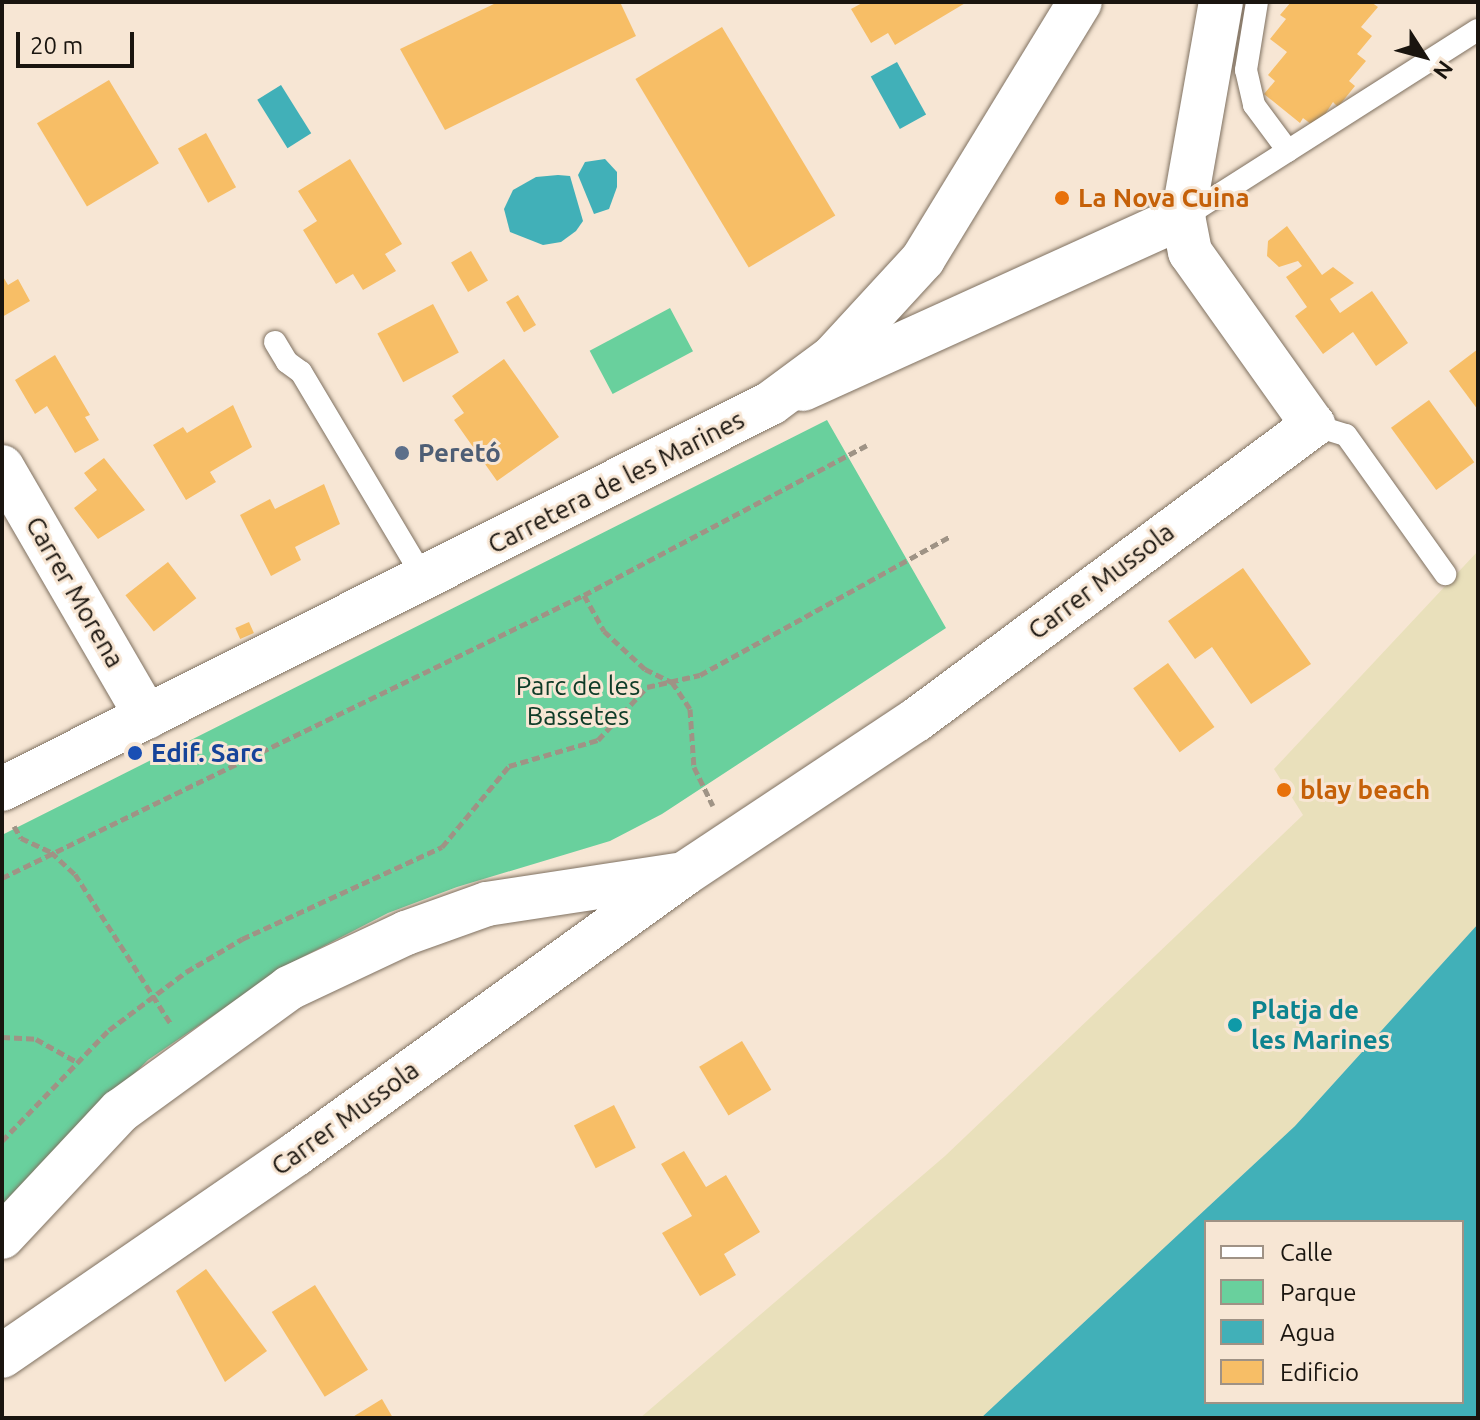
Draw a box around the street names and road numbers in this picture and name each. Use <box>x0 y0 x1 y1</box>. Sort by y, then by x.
street label: Carretera de les Marines <box>483 404 749 560</box>
street label: Carrer Morena <box>19 511 131 673</box>
street label: Carrer Mussola <box>1022 516 1180 646</box>
street label: Carrer Mussola <box>265 1054 425 1182</box>

